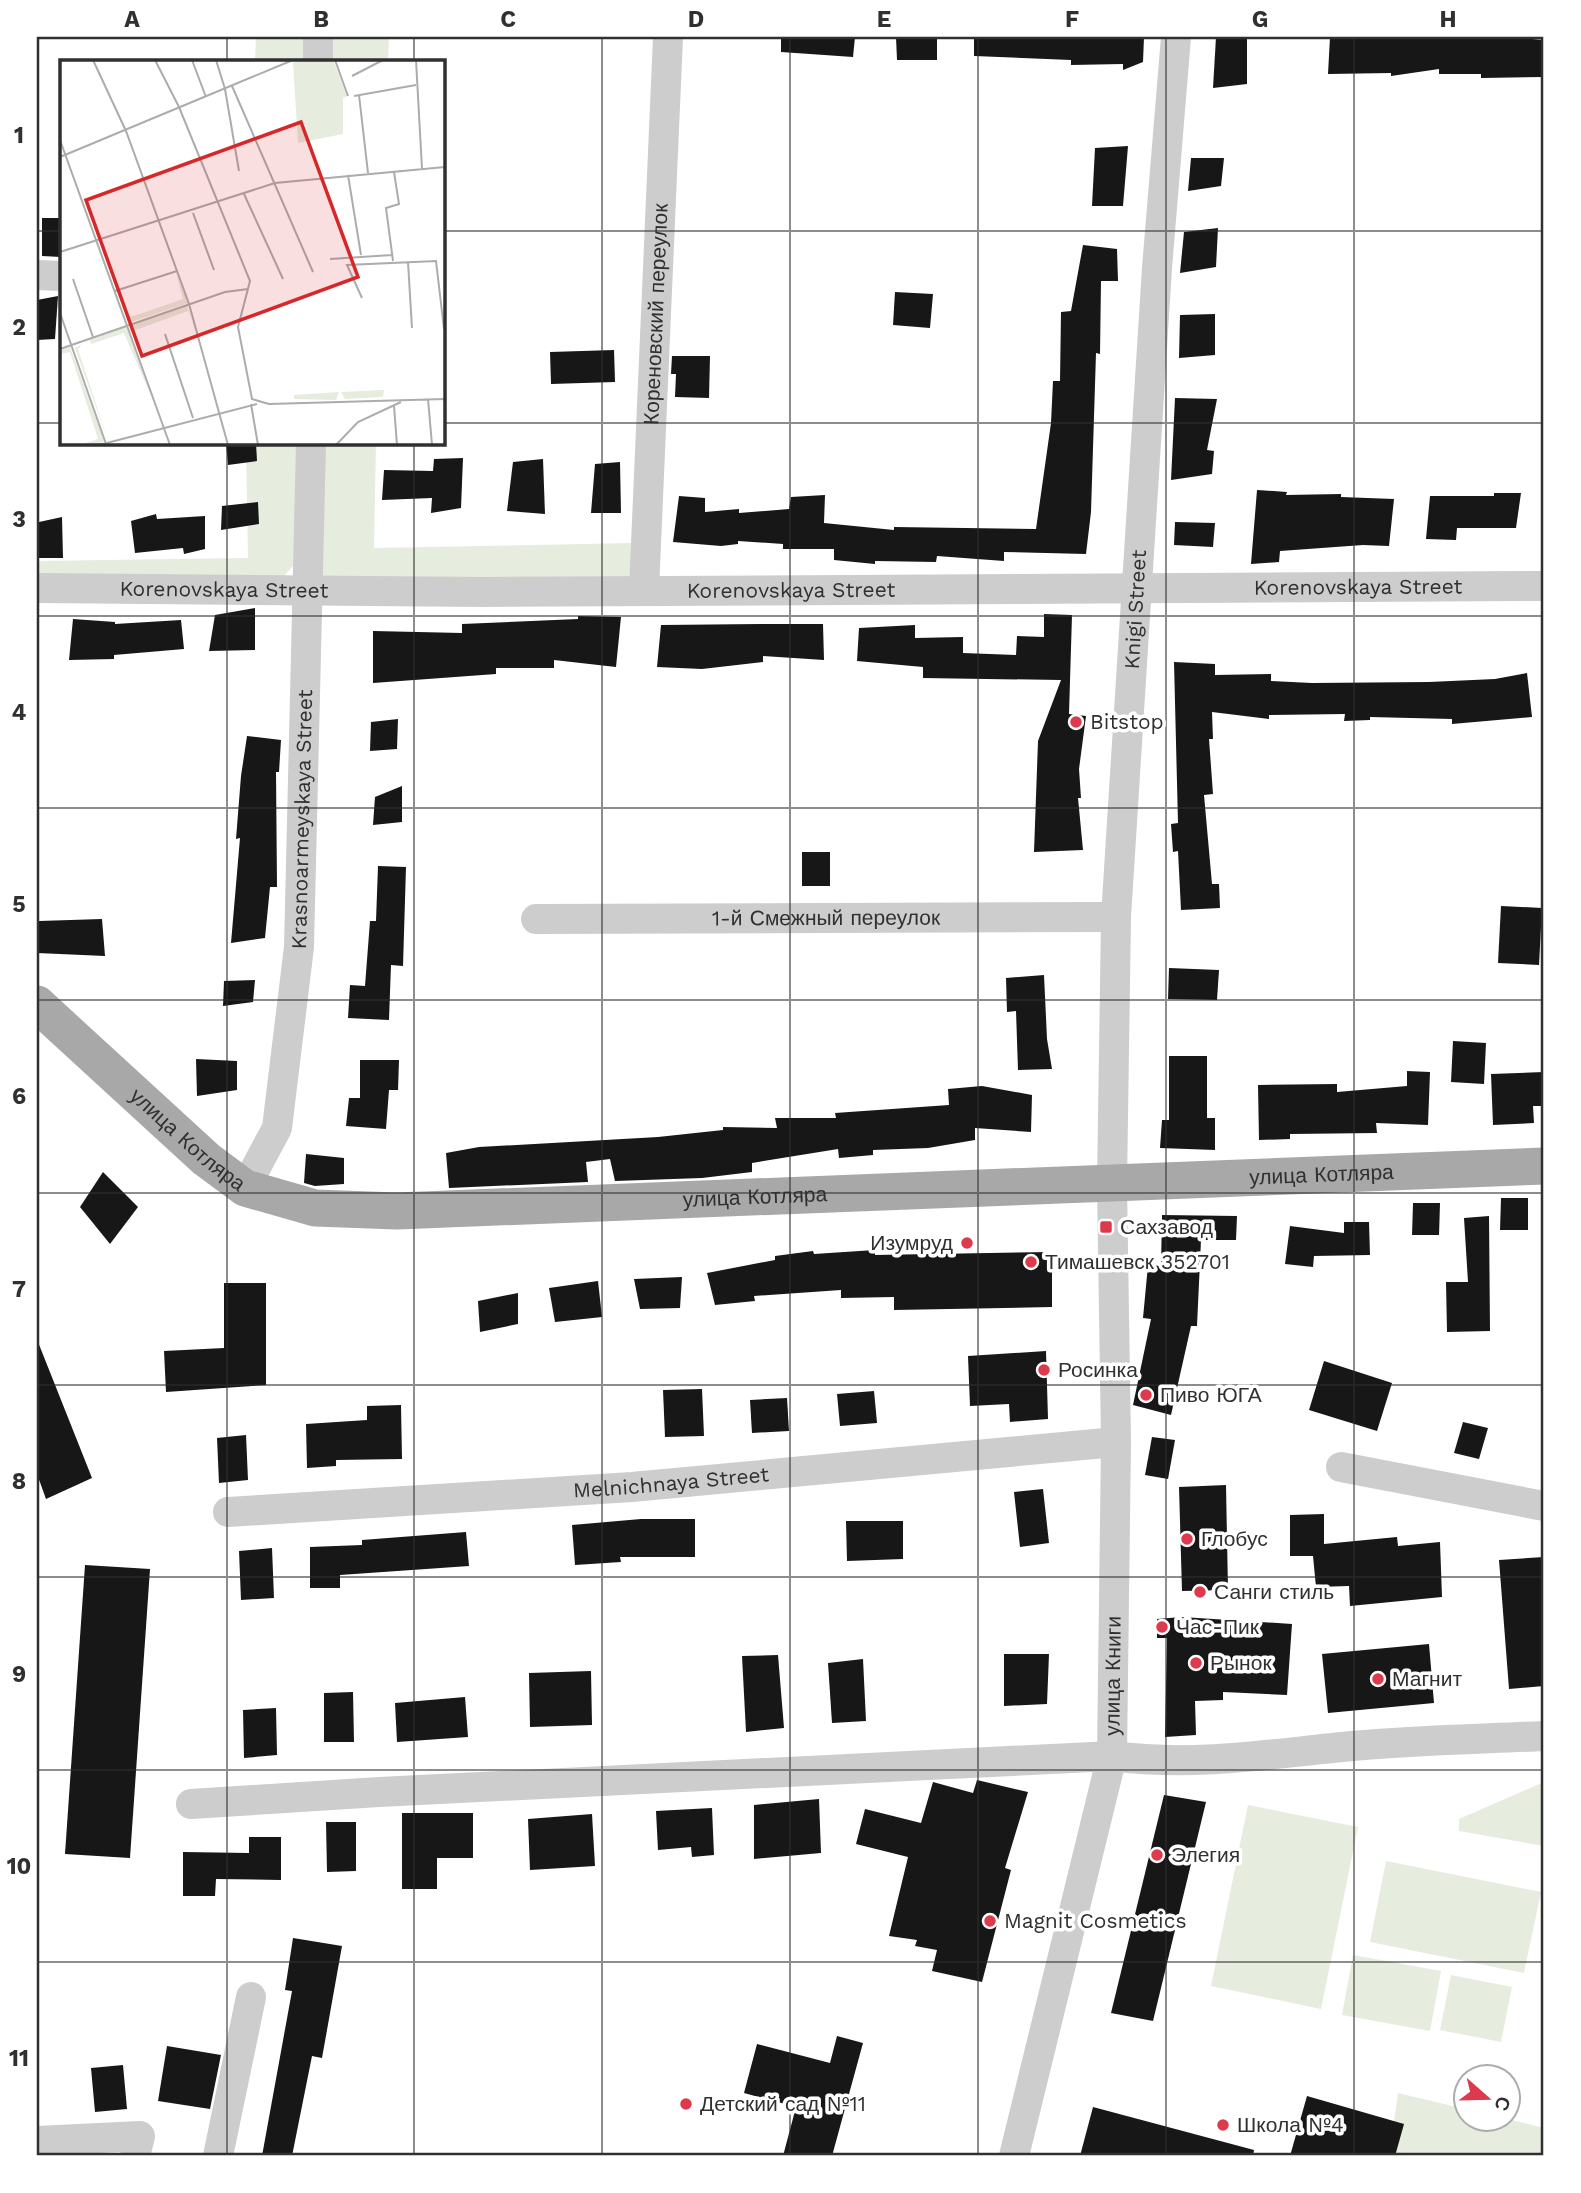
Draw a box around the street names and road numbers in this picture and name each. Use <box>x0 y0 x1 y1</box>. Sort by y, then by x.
street label: Кореновский переулок <box>638 202 673 425</box>
street label: Knigi Street <box>1119 549 1151 670</box>
street label: Korenovskaya Street <box>1254 573 1463 600</box>
street label: Korenovskaya Street <box>120 576 329 603</box>
street label: Korenovskaya Street <box>687 577 896 603</box>
street label: Krasnoarmeyskaya Street <box>286 689 317 950</box>
street label: 1-й Смежный переулок <box>712 905 941 930</box>
street label: улица Котляра <box>125 1083 251 1196</box>
street label: улица Котляра <box>1249 1159 1395 1190</box>
street label: улица Котляра <box>682 1181 828 1212</box>
street label: Melnichnaya Street <box>572 1461 770 1503</box>
street label: улица Книги <box>1099 1616 1126 1736</box>

